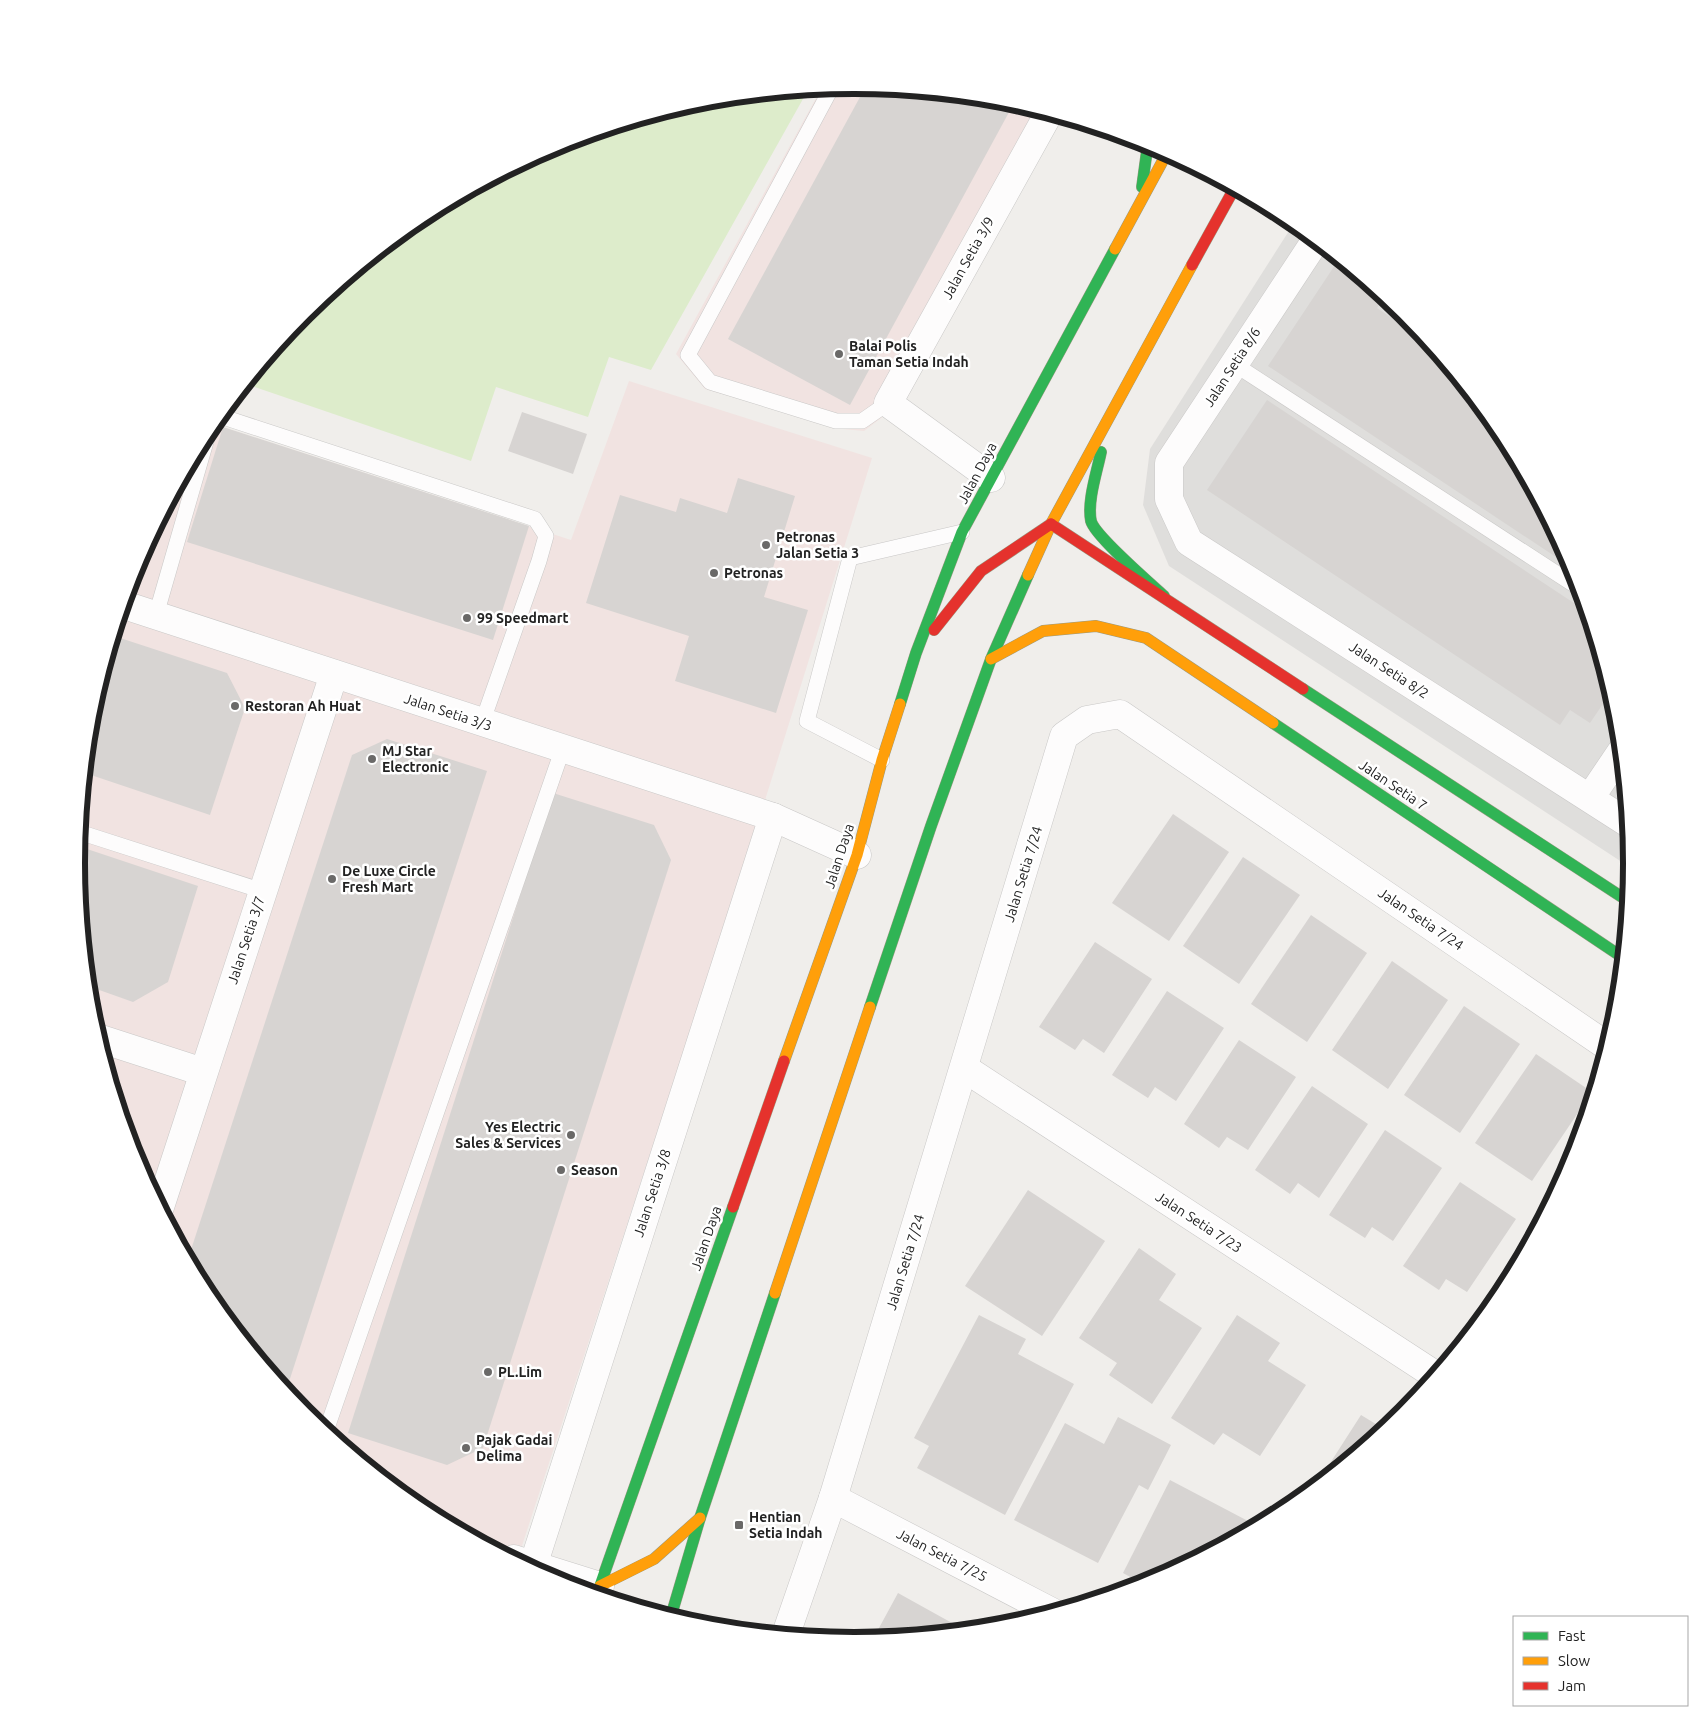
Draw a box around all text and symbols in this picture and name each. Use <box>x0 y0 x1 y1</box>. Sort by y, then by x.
street label: Jalan Setia 3/9 <box>939 214 997 302</box>
street label: Jalan Setia 8/6 <box>1200 324 1264 410</box>
place label: Balai Polis Taman Setia Indah <box>849 338 969 370</box>
marker: Balai Polis Taman Setia Indah <box>833 348 845 360</box>
street label: Jalan Daya <box>954 440 1000 506</box>
place label: Petronas Jalan Setia 3 <box>776 529 859 561</box>
marker: Petronas Jalan Setia 3 <box>760 539 772 551</box>
place label: Petronas <box>724 565 784 581</box>
marker: Petronas <box>708 567 720 579</box>
place label: 99 Speedmart <box>477 610 568 626</box>
marker: 99 Speedmart <box>461 612 473 624</box>
street label: Jalan Setia 8/2 <box>1346 638 1432 702</box>
street label: Jalan Setia 3/3 <box>402 690 494 734</box>
place label: Restoran Ah Huat <box>245 698 361 714</box>
marker: Restoran Ah Huat <box>229 700 241 712</box>
place label: MJ Star Electronic <box>382 743 449 775</box>
marker: MJ Star Electronic <box>366 753 378 765</box>
street label: Jalan Setia 7 <box>1356 756 1430 814</box>
street label: Jalan Daya <box>821 822 857 890</box>
street label: Jalan Setia 7/24 <box>1001 824 1045 924</box>
place label: De Luxe Circle Fresh Mart <box>342 863 436 895</box>
marker: De Luxe Circle Fresh Mart <box>326 873 338 885</box>
street label: Jalan Setia 7/24 <box>1375 885 1467 953</box>
street label: Jalan Setia 3/7 <box>224 894 268 986</box>
place label: Yes Electric Sales & Services <box>455 1119 561 1151</box>
marker: Yes Electric Sales & Services <box>565 1129 577 1141</box>
street label: Jalan Setia 3/8 <box>630 1147 674 1239</box>
place label: Season <box>571 1162 618 1178</box>
marker: Season <box>555 1164 567 1176</box>
street label: Jalan Setia 7/23 <box>1153 1188 1245 1256</box>
street label: Jalan Daya <box>688 1204 724 1272</box>
street label: Jalan Setia 7/24 <box>883 1212 927 1312</box>
place label: PL.Lim <box>498 1364 542 1380</box>
marker: PL.Lim <box>482 1366 494 1378</box>
place label: Pajak Gadai Delima <box>476 1432 552 1464</box>
marker: Pajak Gadai Delima <box>460 1442 472 1454</box>
place label: Hentian Setia Indah <box>749 1509 822 1541</box>
marker: Hentian Setia Indah <box>733 1519 745 1531</box>
street label: Jalan Setia 7/25 <box>894 1525 990 1585</box>
legend <box>1513 1616 1688 1706</box>
text: Fast <box>1558 1627 1586 1644</box>
text: Slow <box>1558 1652 1591 1669</box>
text: Jam <box>1558 1677 1586 1694</box>

